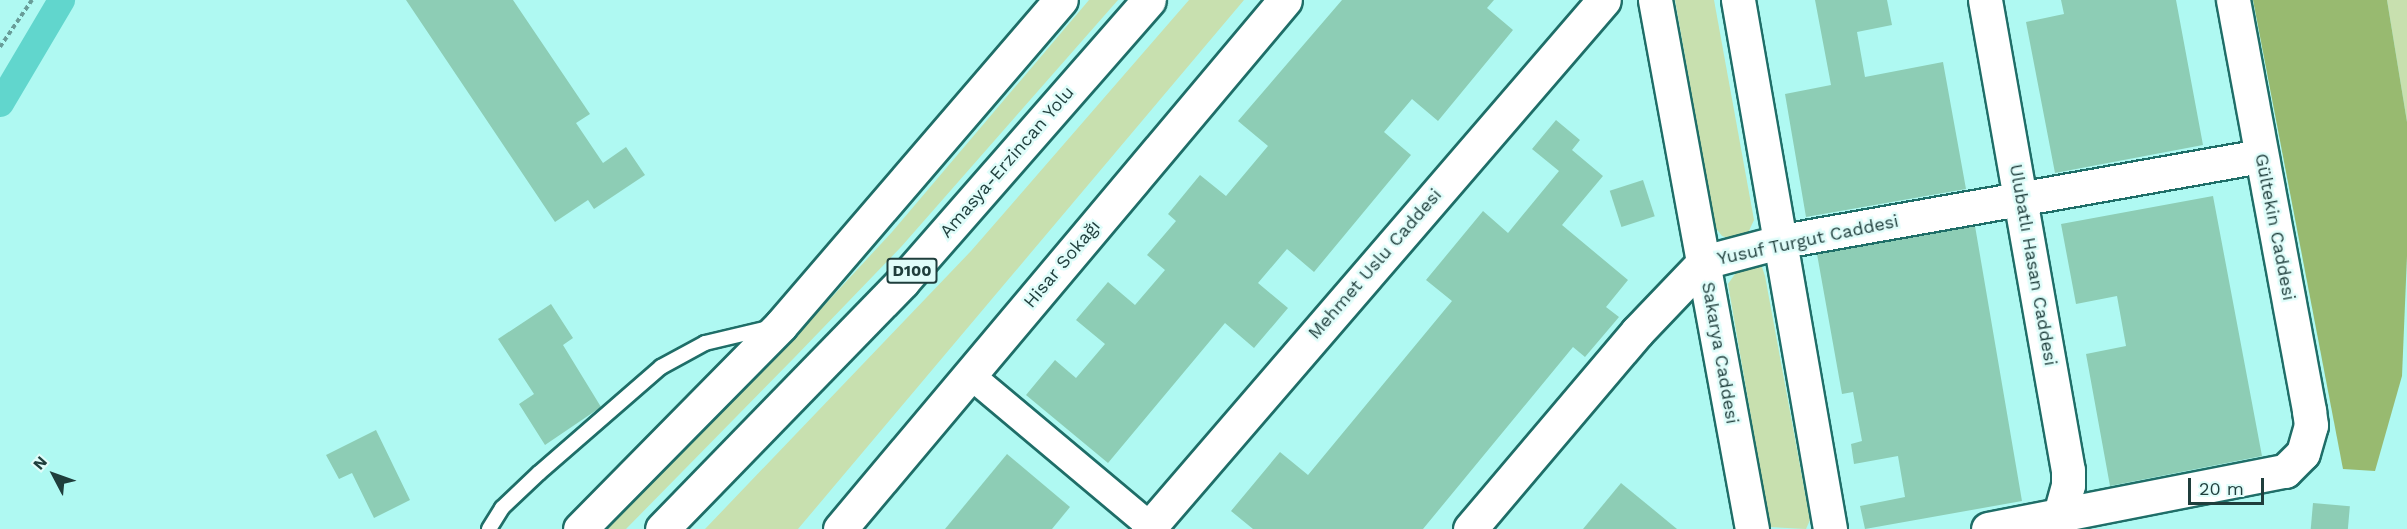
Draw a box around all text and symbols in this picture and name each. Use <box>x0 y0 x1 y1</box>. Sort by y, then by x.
street label: Amasya-Erzincan Yolu <box>935 81 1079 243</box>
street label: Gültekin Caddesi <box>2250 152 2300 302</box>
street label: Ulubatlı Hasan Caddesi <box>2005 163 2061 367</box>
street label: Mehmet Uslu Caddesi <box>1304 184 1446 344</box>
street label: Yusuf Turgut Caddesi <box>1715 210 1901 270</box>
street label: Hisar Sokağı <box>1019 216 1105 312</box>
road number: D100 <box>886 258 938 284</box>
street label: Sakarya Caddesi <box>1697 280 1743 426</box>
north arrow <box>24 445 84 505</box>
text: N <box>29 452 51 474</box>
scale bar <box>2191 466 2268 504</box>
text: 20 m <box>2199 478 2244 499</box>

